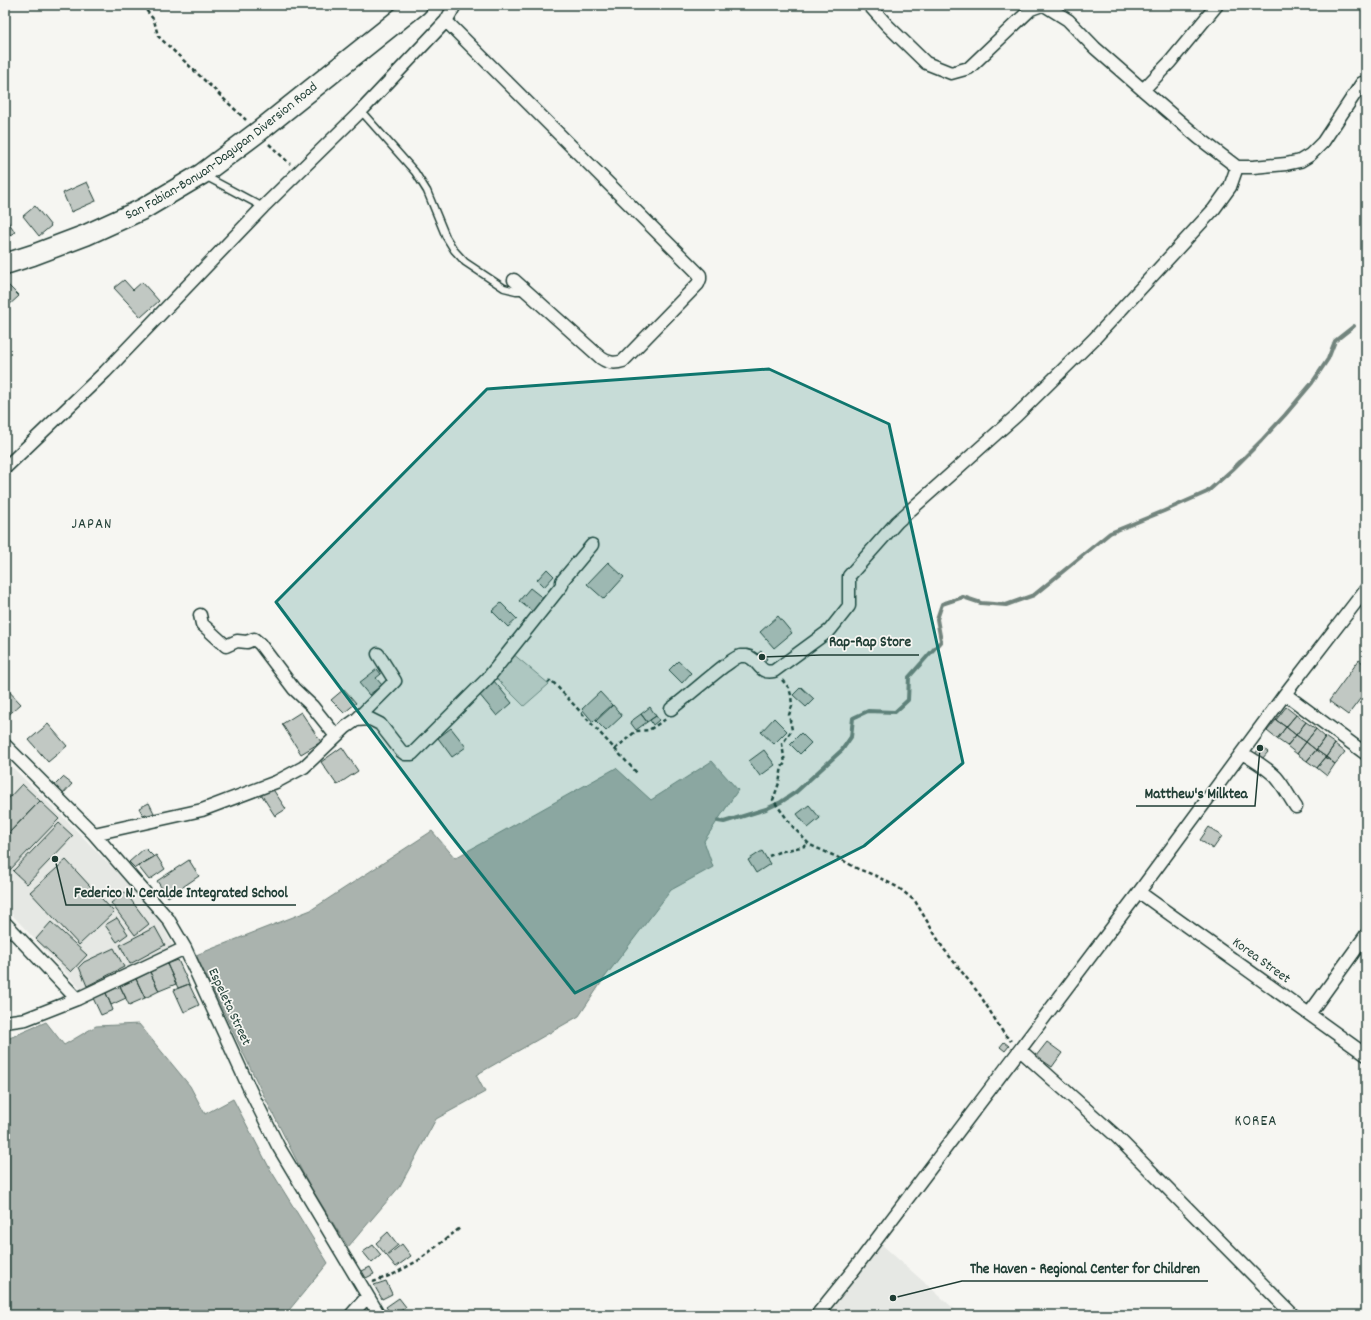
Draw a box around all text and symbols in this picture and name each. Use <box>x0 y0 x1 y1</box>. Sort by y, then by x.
street label: San Fabian-Bonuan-Dagupan Diversion Road <box>122 78 322 226</box>
district label: JAPAN <box>71 514 113 536</box>
callout: Rap-Rap Store <box>821 628 919 655</box>
text: Rap-Rap Store <box>829 632 911 654</box>
callout: Matthew's Milktea <box>1136 779 1255 806</box>
text: Matthew's Milktea <box>1144 784 1249 806</box>
callout: Federico N. Ceralde Integrated School <box>66 878 296 905</box>
text: Federico N. Ceralde Integrated School <box>74 883 288 905</box>
street label: Korea Street <box>1228 933 1294 989</box>
street label: Espeleta Street <box>202 965 256 1049</box>
district label: KOREA <box>1235 1111 1277 1133</box>
callout: The Haven - Regional Center for Children <box>962 1254 1208 1281</box>
text: The Haven - Regional Center for Children <box>970 1259 1200 1281</box>

